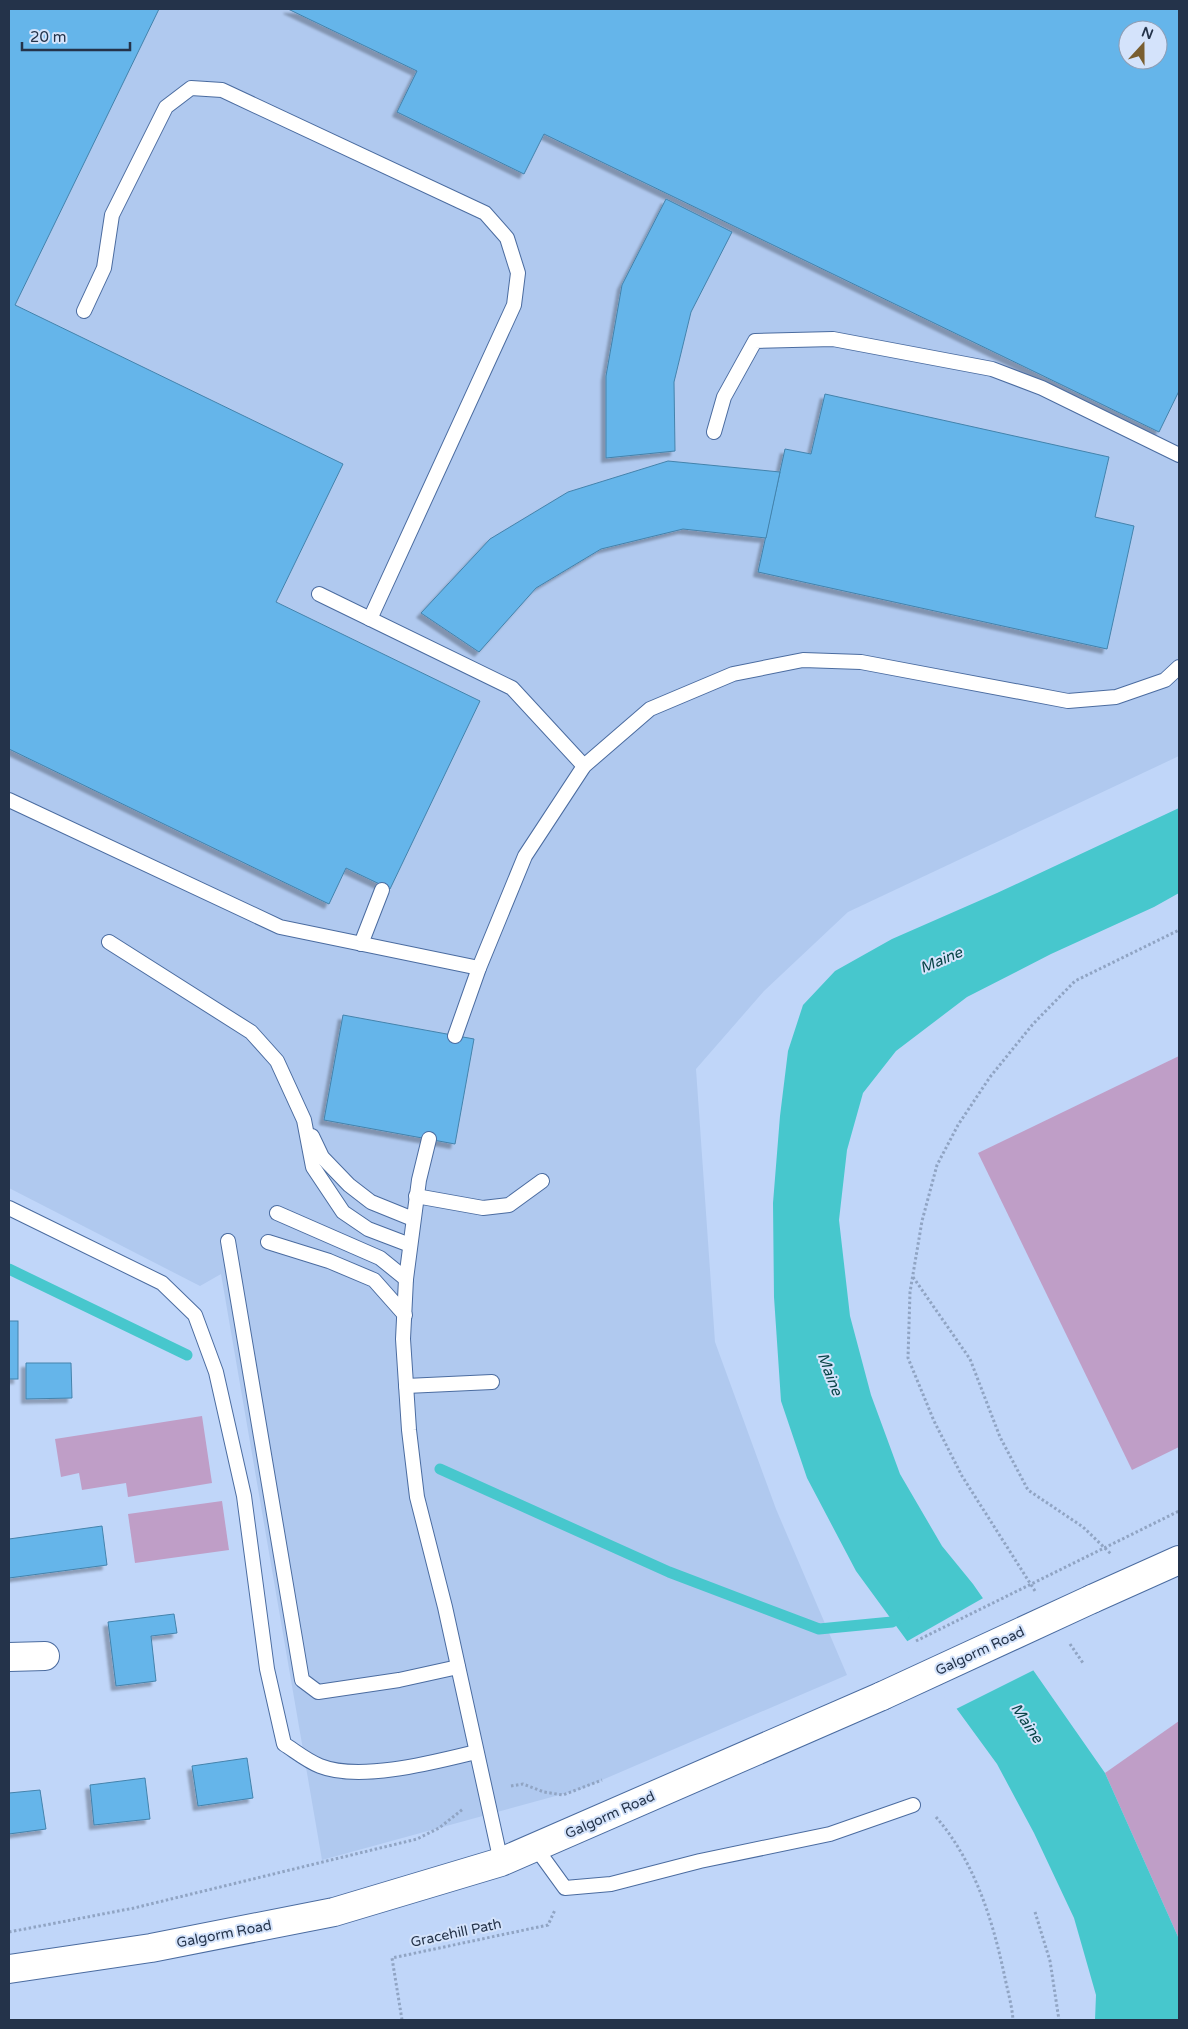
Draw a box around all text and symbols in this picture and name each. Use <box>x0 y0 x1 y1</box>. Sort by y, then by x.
scale bar <box>22 20 130 52</box>
north arrow <box>1118 20 1168 70</box>
text: N <box>1139 23 1156 43</box>
text: 20 m <box>30 28 67 46</box>
water label: Maine <box>917 942 966 977</box>
water label: Maine <box>814 1350 847 1399</box>
street label: Galgorm Road <box>933 1623 1027 1679</box>
water label: Maine <box>1007 1700 1048 1748</box>
street label: Galgorm Road <box>563 1788 657 1842</box>
street label: Gracehill Path <box>409 1915 503 1951</box>
street label: Galgorm Road <box>175 1916 273 1952</box>

